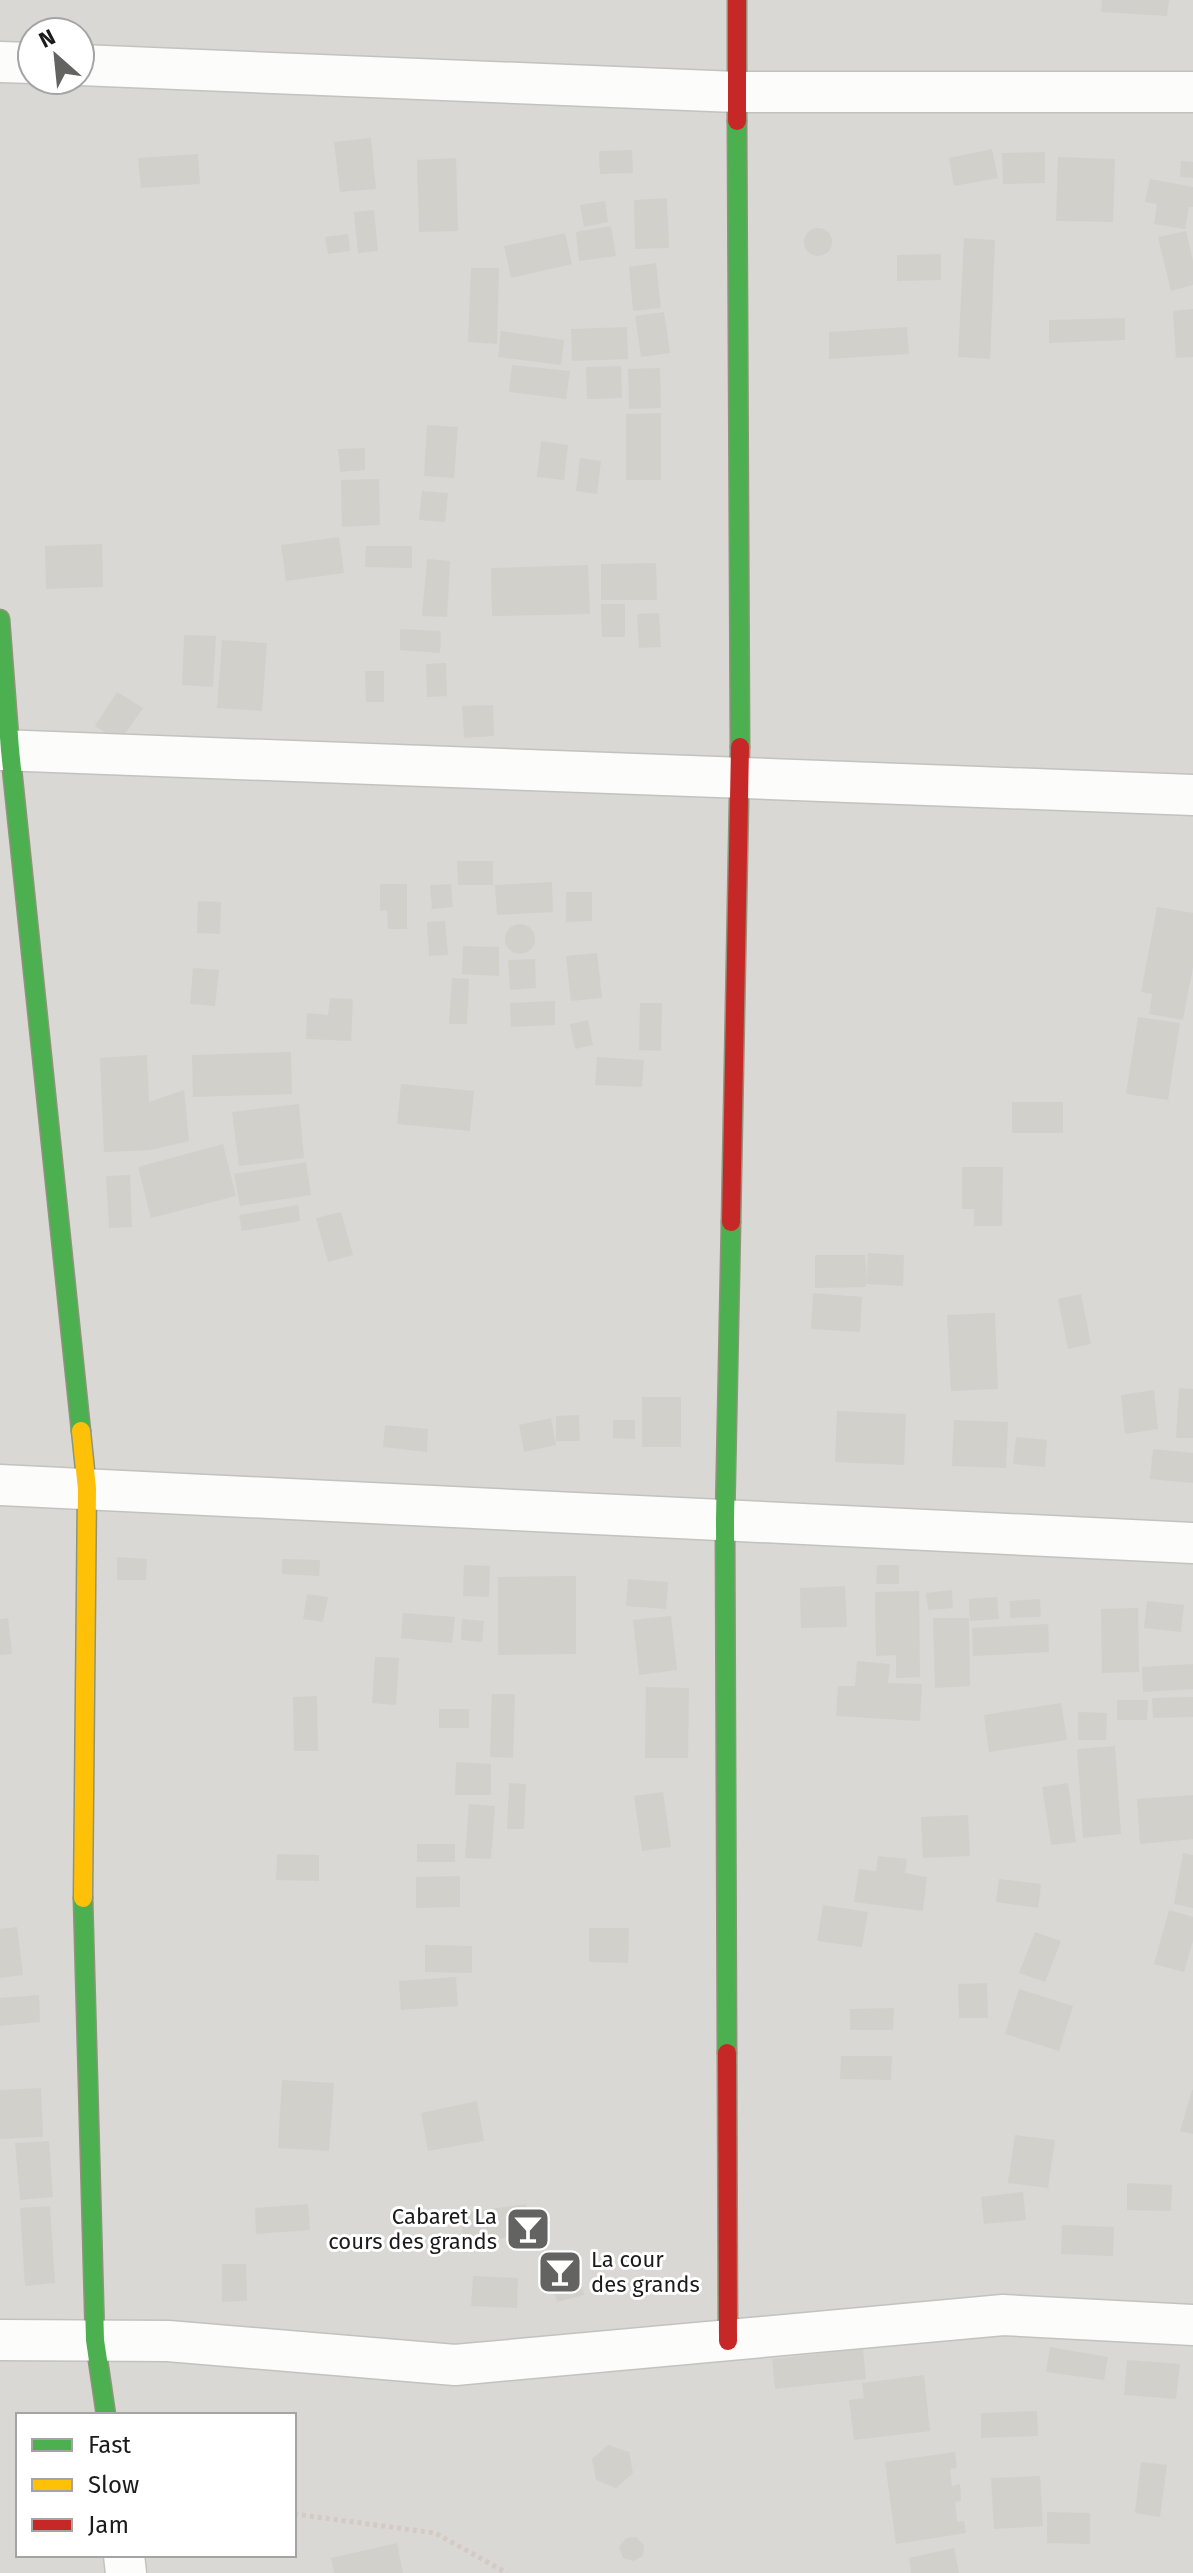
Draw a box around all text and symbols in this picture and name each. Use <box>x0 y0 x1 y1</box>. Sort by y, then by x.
north arrow <box>16 16 96 96</box>
text: N <box>35 23 60 54</box>
place label: Cabaret La cours des grands <box>328 2203 497 2255</box>
bar icon: Cabaret La cours des grands <box>504 2205 552 2253</box>
place label: La cour des grands <box>591 2246 700 2298</box>
bar icon: La cour des grands <box>536 2248 584 2296</box>
legend <box>16 2413 296 2557</box>
text: Fast <box>88 2431 131 2459</box>
text: Slow <box>88 2471 139 2499</box>
text: Jam <box>88 2511 129 2539</box>

